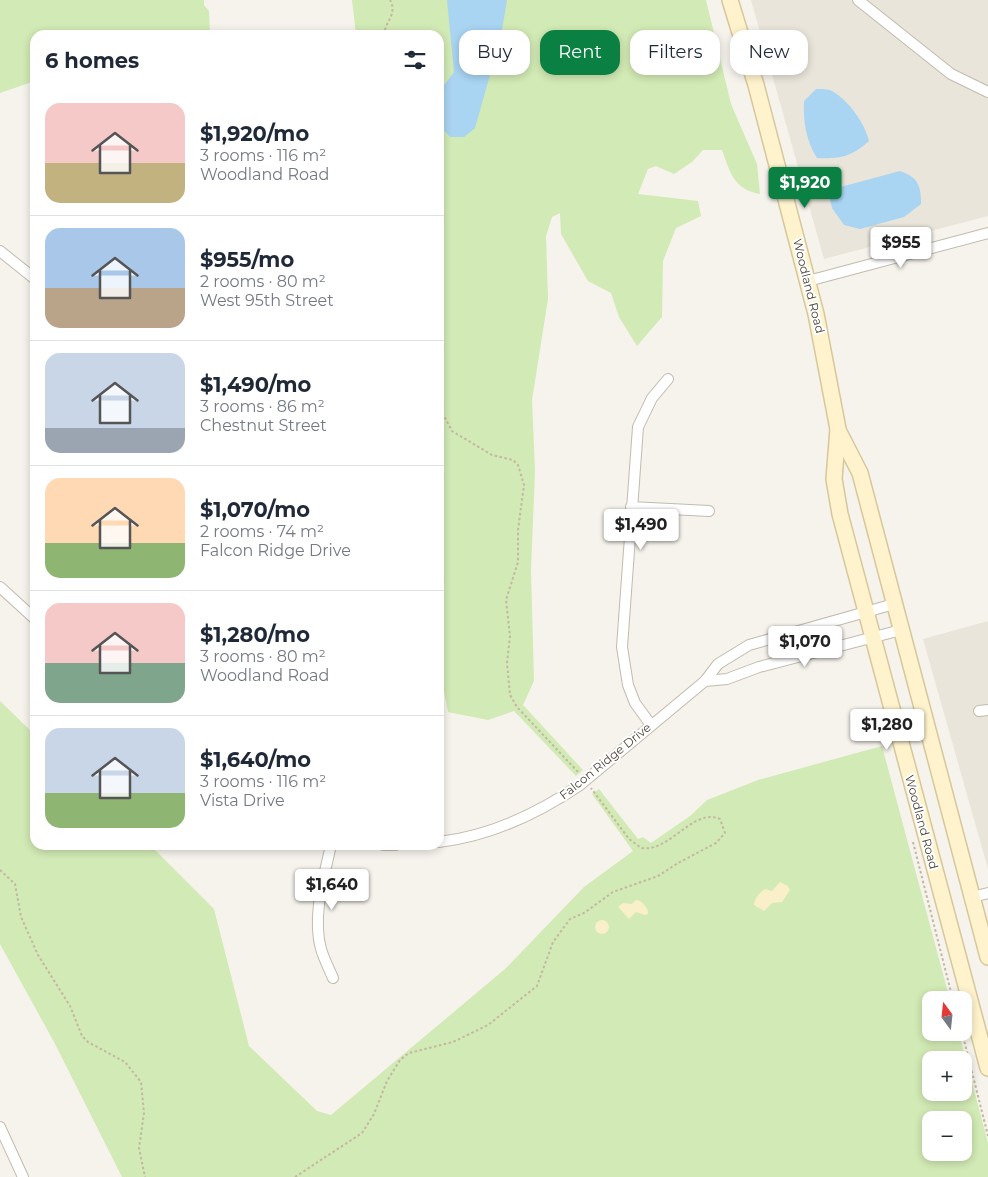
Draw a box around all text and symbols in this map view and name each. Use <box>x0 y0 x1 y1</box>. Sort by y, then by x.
chip: Buy <box>459 30 530 75</box>
chip: Rent <box>540 30 620 75</box>
chip: Filters <box>630 30 720 75</box>
chip: New <box>730 30 808 75</box>
icon: filters <box>401 46 429 74</box>
text: 6 homes <box>45 48 139 73</box>
text: $1,920/mo <box>200 121 309 146</box>
icon: home <box>85 123 145 183</box>
text: 3 rooms · 116 m² <box>200 146 326 165</box>
text: Woodland Road <box>200 165 329 184</box>
pin: $1,920 <box>764 166 846 209</box>
text: $1,920 <box>780 173 830 192</box>
pin: $955 <box>871 226 931 269</box>
text: $955 <box>881 233 921 252</box>
street label: Woodland Road <box>790 237 828 335</box>
text: $955/mo <box>200 247 294 272</box>
icon: home <box>85 248 145 308</box>
text: 2 rooms · 80 m² <box>200 272 326 291</box>
text: West 95th Street <box>200 291 334 310</box>
text: $1,490/mo <box>200 372 311 397</box>
icon: home <box>85 373 145 433</box>
text: 3 rooms · 86 m² <box>200 397 325 416</box>
text: Chestnut Street <box>200 416 327 435</box>
text: $1,070/mo <box>200 497 310 522</box>
icon: home <box>85 498 145 558</box>
pin: $1,490 <box>600 508 682 551</box>
text: $1,490 <box>615 515 667 534</box>
text: 2 rooms · 74 m² <box>200 522 324 541</box>
text: Falcon Ridge Drive <box>200 541 351 560</box>
text: $1,280/mo <box>200 622 310 647</box>
icon: home <box>85 623 145 683</box>
pin: $1,070 <box>764 626 846 668</box>
text: $1,070 <box>779 632 831 651</box>
text: 3 rooms · 80 m² <box>200 647 326 666</box>
text: Woodland Road <box>200 666 329 685</box>
pin: $1,280 <box>846 708 928 751</box>
text: $1,280 <box>861 715 913 734</box>
street label: Falcon Ridge Drive <box>556 720 654 802</box>
text: $1,640/mo <box>200 747 311 772</box>
icon: home <box>85 748 145 808</box>
text: 3 rooms · 116 m² <box>200 772 326 791</box>
street label: Woodland Road <box>902 773 942 871</box>
text: Vista Drive <box>200 791 285 810</box>
pin: $1,640 <box>291 868 373 911</box>
text: $1,640 <box>306 875 358 894</box>
north arrow <box>922 991 972 1041</box>
map controls <box>922 991 972 1161</box>
button: + <box>922 1051 972 1101</box>
button: − <box>922 1111 972 1161</box>

